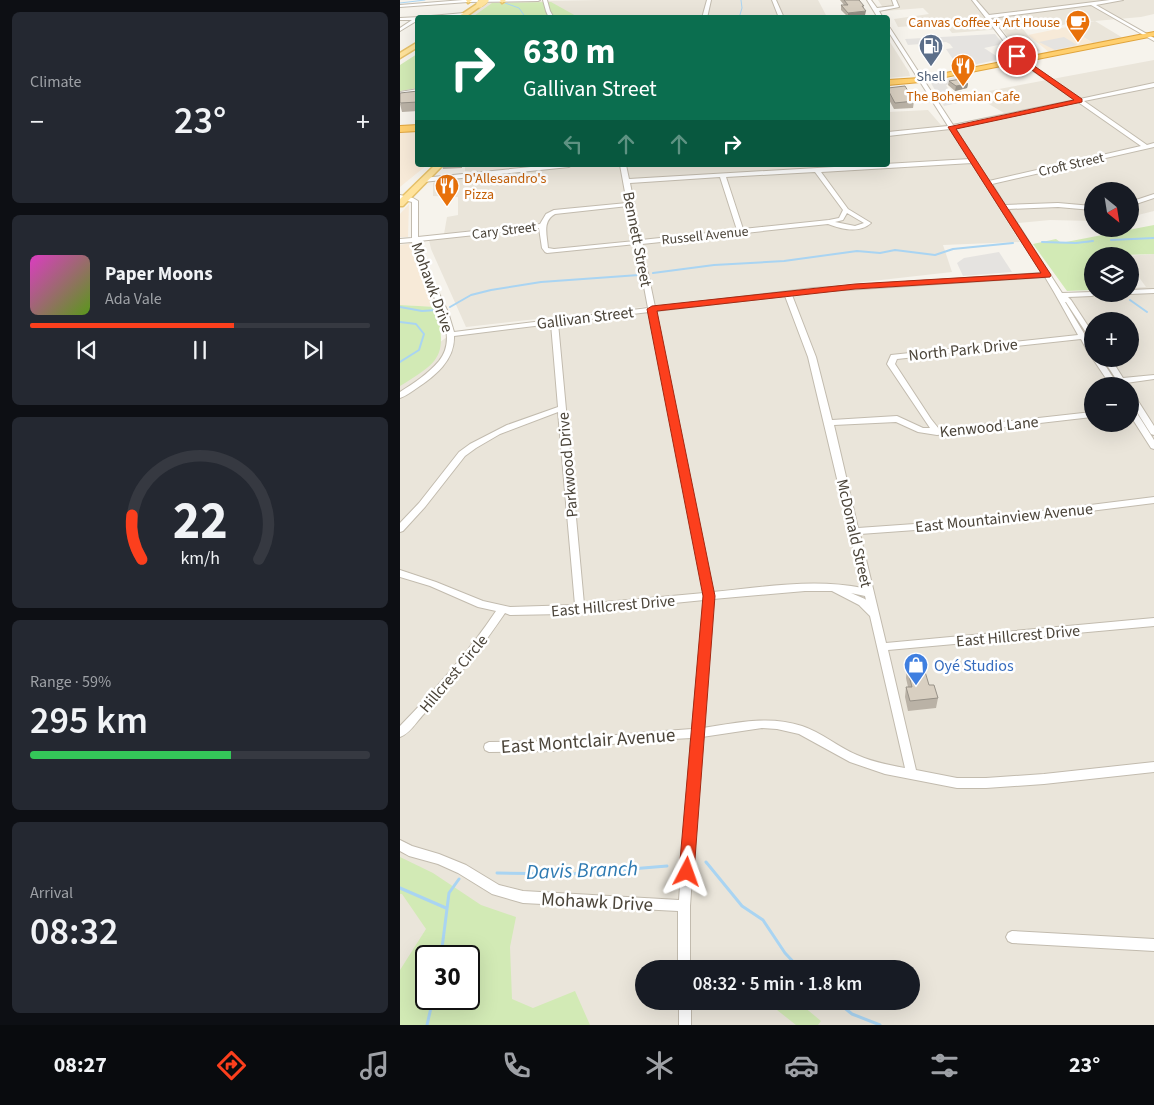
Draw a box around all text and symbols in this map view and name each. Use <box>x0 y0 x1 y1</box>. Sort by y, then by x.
cafe icon: Canvas Coffee + Art House <box>1065 9 1091 43</box>
place label: Canvas Coffee + Art House <box>908 13 1060 33</box>
text: 630 m <box>523 27 615 77</box>
fuel station icon: Shell <box>918 33 944 67</box>
icon: right <box>440 35 505 100</box>
pin <box>996 35 1038 77</box>
icon: arrive <box>1003 42 1031 70</box>
restaurant icon: The Bohemian Cafe <box>950 53 976 87</box>
place label: Shell <box>916 67 946 87</box>
text: Climate <box>30 71 81 93</box>
text: Gallivan Street <box>523 73 657 105</box>
place label: The Bohemian Cafe <box>906 87 1020 107</box>
text: 23° <box>174 94 226 148</box>
text: − <box>30 102 44 142</box>
text: + <box>356 102 370 142</box>
icon: left <box>559 130 587 158</box>
icon: ahead <box>612 130 640 158</box>
icon: ahead <box>665 130 693 158</box>
icon: right <box>718 130 746 158</box>
street label: Croft Street <box>1037 148 1106 182</box>
place label: D'Allesandro's Pizza <box>464 169 546 205</box>
restaurant icon: D'Allesandro's Pizza <box>434 173 460 207</box>
north arrow <box>1084 182 1139 238</box>
map controls <box>1084 182 1139 432</box>
street label: Bennett Street <box>617 190 657 289</box>
street label: Cary Street <box>471 217 538 245</box>
street label: Russell Avenue <box>661 221 750 251</box>
street label: Mohawk Drive <box>406 239 459 336</box>
button: layers <box>1084 247 1139 302</box>
text: Paper Moons <box>105 261 213 288</box>
text: Ada Vale <box>105 288 162 310</box>
street label: Gallivan Street <box>535 301 635 335</box>
button: + <box>1084 312 1139 367</box>
street label: North Park Drive <box>907 333 1019 367</box>
icon: previous <box>73 336 101 364</box>
icon: pause <box>186 336 214 364</box>
icon: next <box>299 336 327 364</box>
button: − <box>1084 377 1139 432</box>
street label: Parkwood Drive <box>552 411 584 518</box>
street label: Kenwood Lane <box>939 411 1040 443</box>
street label: McDonald Street <box>831 477 877 590</box>
text: 22 <box>173 485 227 559</box>
street label: East Mountainview Avenue <box>914 498 1094 538</box>
text: km/h <box>180 546 220 571</box>
street label: East Hillcrest Drive <box>550 590 676 622</box>
street label: East Hillcrest Drive <box>955 620 1081 652</box>
street label: Hillcrest Circle <box>415 630 493 717</box>
shop icon: Oyé Studios <box>903 652 929 686</box>
place label: Oyé Studios <box>934 655 1014 677</box>
text: Range · 59% <box>30 671 111 693</box>
text: 295 km <box>30 694 148 748</box>
street label: East Montclair Avenue <box>500 722 676 761</box>
position arrow <box>660 845 712 897</box>
water label: Davis Branch <box>525 853 639 887</box>
text: Arrival <box>30 882 73 904</box>
street label: Mohawk Drive <box>540 886 654 919</box>
text: 08:32 <box>30 905 118 959</box>
speed limit sign: 30 <box>415 945 480 1010</box>
text: 08:32 · 5 min · 1.8 km <box>693 971 862 998</box>
icon: directions <box>214 1048 249 1083</box>
icon: music <box>357 1048 392 1083</box>
icon: phone <box>499 1048 534 1083</box>
icon: climate <box>642 1048 677 1083</box>
icon: car <box>784 1048 819 1083</box>
icon: filters <box>927 1048 962 1083</box>
text: 08:27 <box>54 1049 107 1081</box>
text: 23° <box>1069 1049 1100 1081</box>

